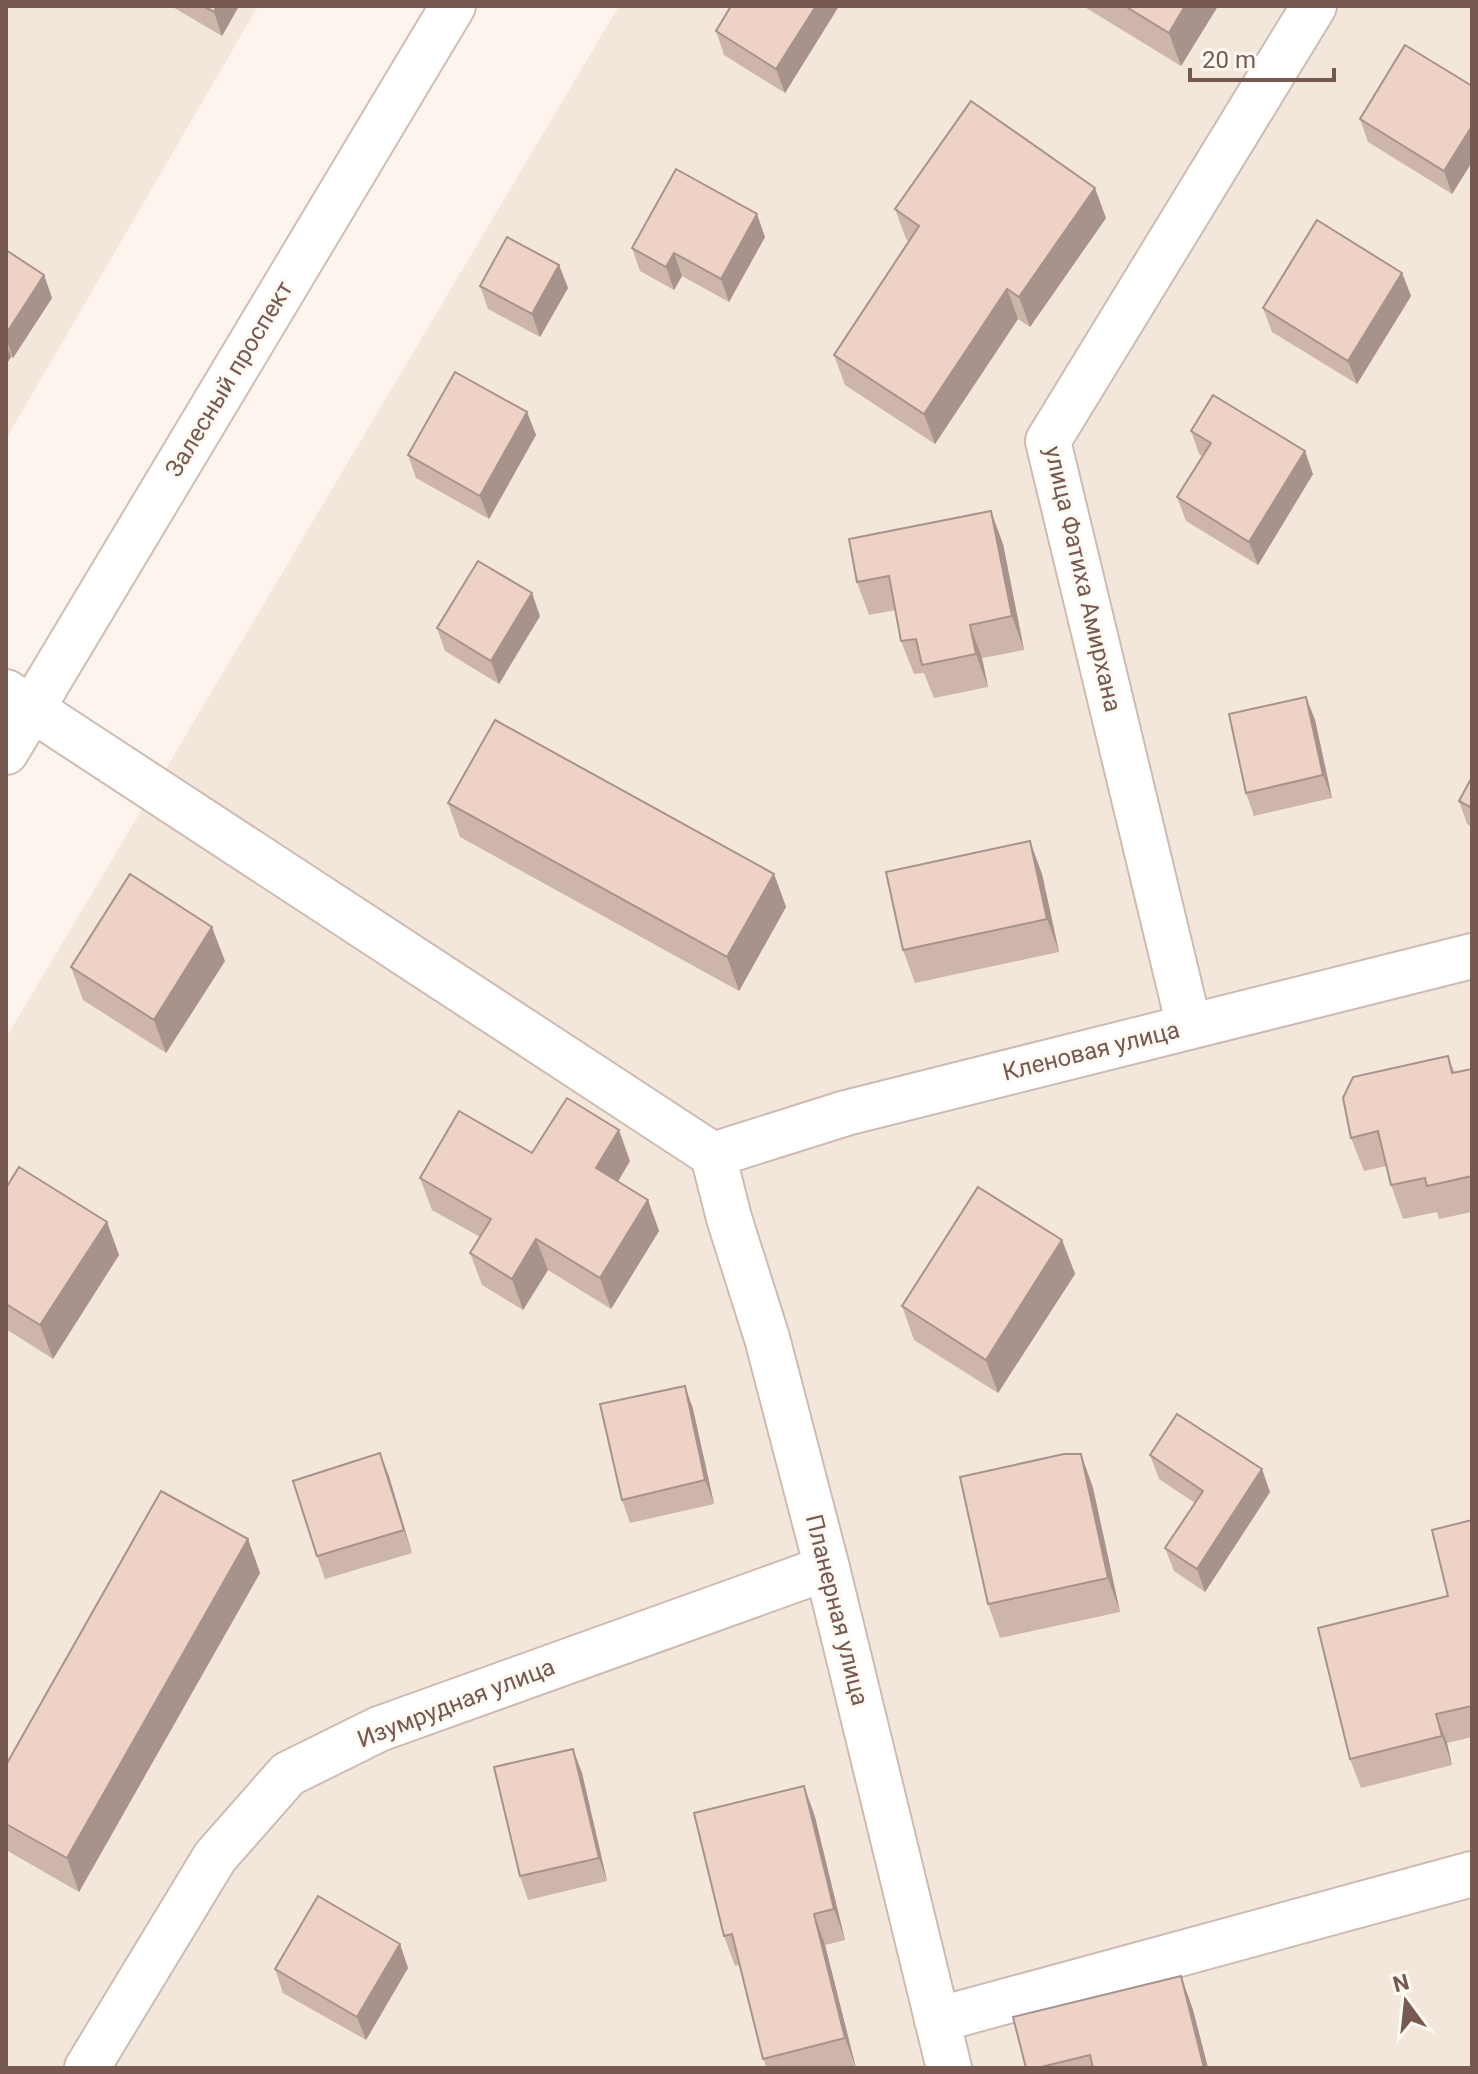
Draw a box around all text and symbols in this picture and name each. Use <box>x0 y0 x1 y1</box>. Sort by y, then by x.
scale bar <box>1190 32 1334 82</box>
text: 20 m <box>1202 46 1256 74</box>
street label: Залесный проспект <box>159 276 299 482</box>
street label: улица Фатиха Амирхана <box>1039 443 1127 715</box>
street label: Кленовая улица <box>1000 1015 1182 1087</box>
street label: Планерная улица <box>800 1512 874 1708</box>
street label: Изумрудная улица <box>353 1652 559 1754</box>
north arrow <box>1366 1962 1446 2042</box>
text: N <box>1390 1969 1412 1997</box>

